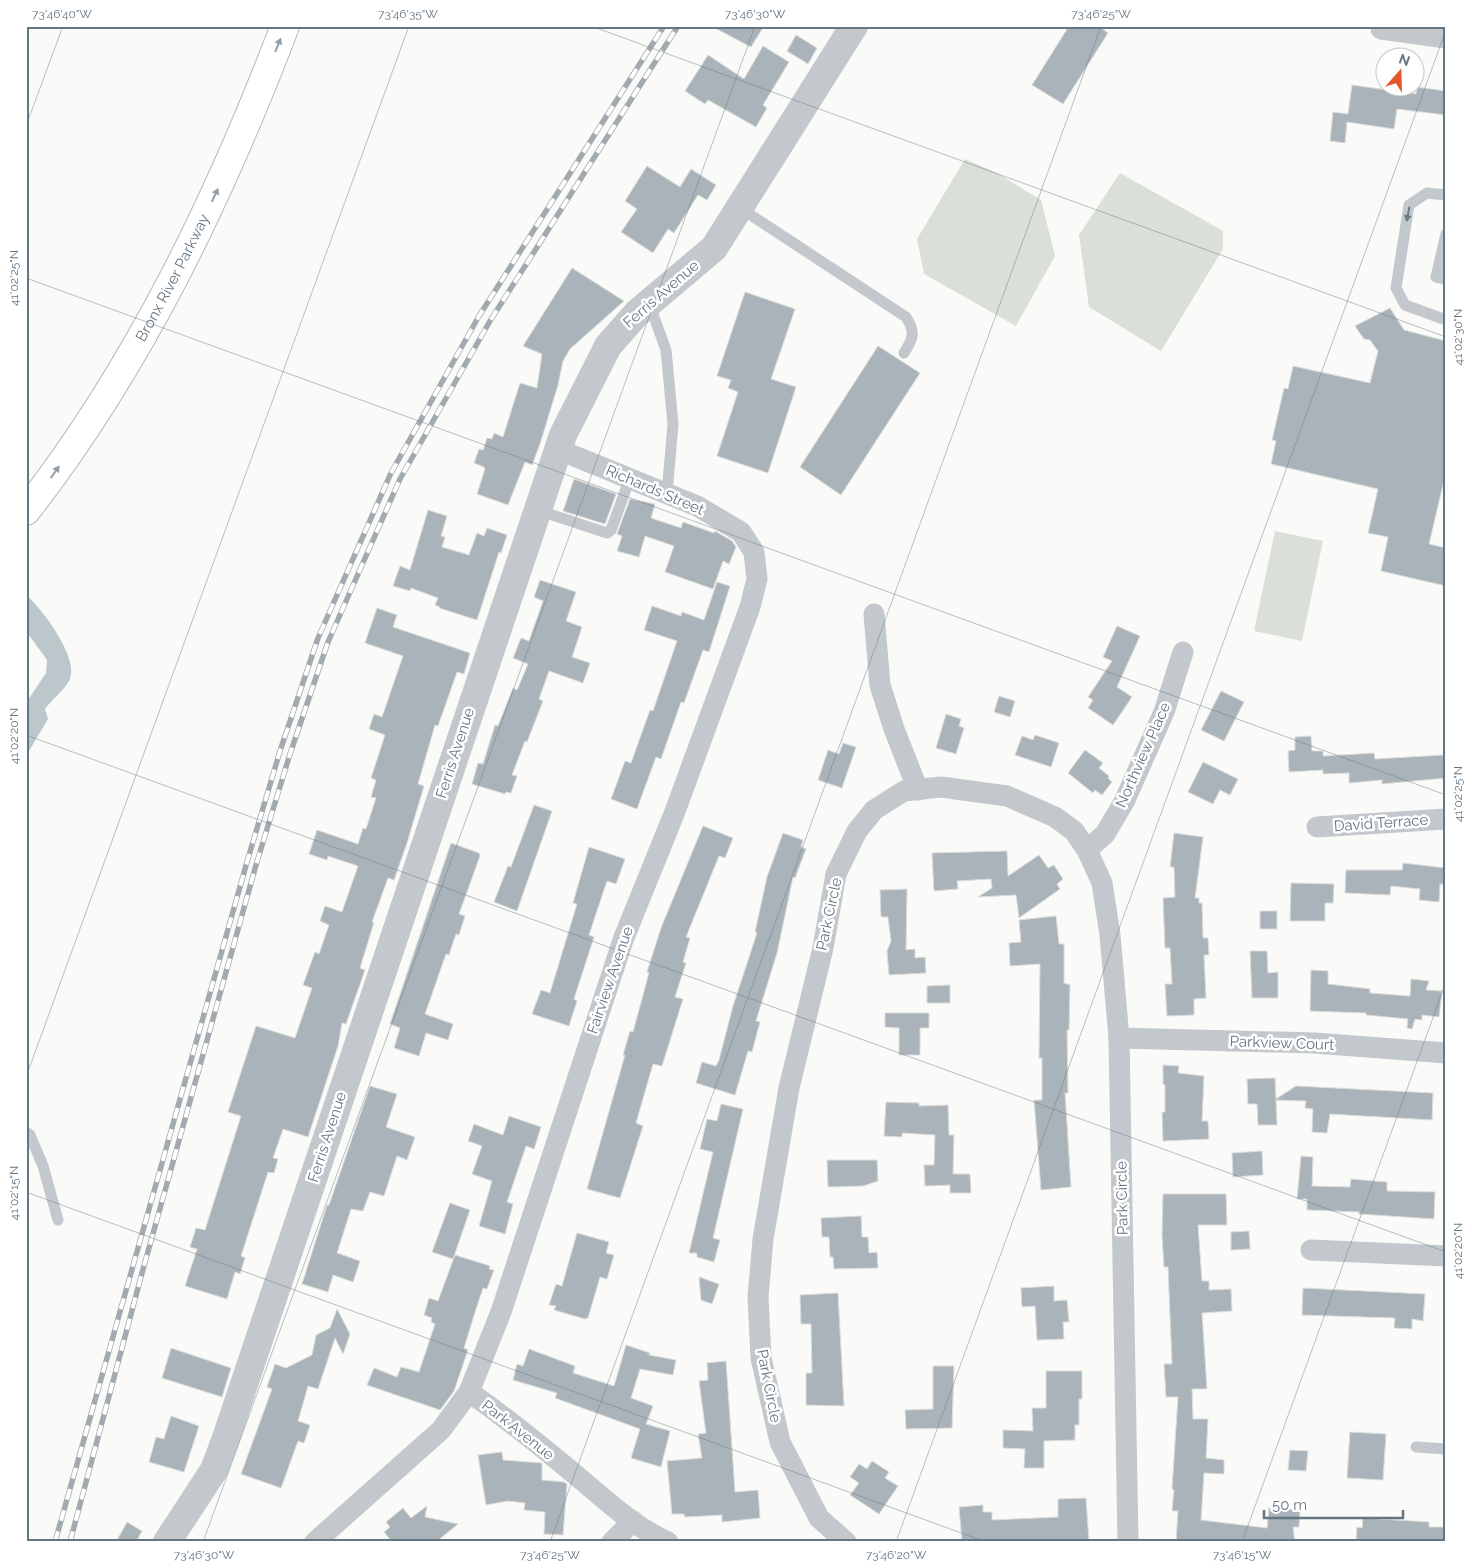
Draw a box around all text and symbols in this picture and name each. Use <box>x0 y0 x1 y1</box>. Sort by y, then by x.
text: 73°46'40"W <box>32 7 92 21</box>
text: 73°46'35"W <box>378 7 438 21</box>
text: 73°46'30"W <box>725 7 786 21</box>
text: 73°46'25"W <box>1071 7 1131 21</box>
one-way arrow <box>275 38 282 53</box>
north arrow <box>1374 48 1424 98</box>
text: N <box>1397 50 1412 69</box>
one-way arrow <box>211 188 219 202</box>
one-way arrow <box>1404 206 1412 221</box>
street label: Bronx River Parkway <box>132 211 213 345</box>
text: 41°02'25"N <box>7 250 21 306</box>
street label: Ferris Avenue <box>620 256 703 332</box>
text: 41°02'30"N <box>1451 309 1465 365</box>
street label: Richards Street <box>603 461 707 519</box>
one-way arrow <box>50 465 60 479</box>
street label: Northview Place <box>1112 699 1174 810</box>
street label: Ferris Avenue <box>432 705 478 801</box>
text: 41°02'20"N <box>7 708 21 764</box>
text: 41°02'25"N <box>1451 766 1465 822</box>
street label: David Terrace <box>1333 811 1429 835</box>
street label: Park Circle <box>812 876 846 952</box>
street label: Fairview Avenue <box>583 924 637 1036</box>
street label: Parkview Court <box>1229 1032 1335 1054</box>
street label: Ferris Avenue <box>304 1089 350 1185</box>
street label: Park Circle <box>1112 1161 1132 1235</box>
text: 41°02'15"N <box>7 1166 21 1220</box>
text: 41°02'20"N <box>1451 1223 1465 1279</box>
street label: Park Circle <box>753 1348 785 1424</box>
street label: Park Avenue <box>478 1396 558 1464</box>
scale bar <box>1264 1488 1403 1520</box>
text: 50 m <box>1272 1496 1307 1514</box>
text: 73°46'30"W <box>174 1548 235 1562</box>
text: 73°46'25"W <box>520 1548 580 1562</box>
text: 73°46'20"W <box>866 1548 927 1562</box>
text: 73°46'15"W <box>1213 1548 1272 1562</box>

